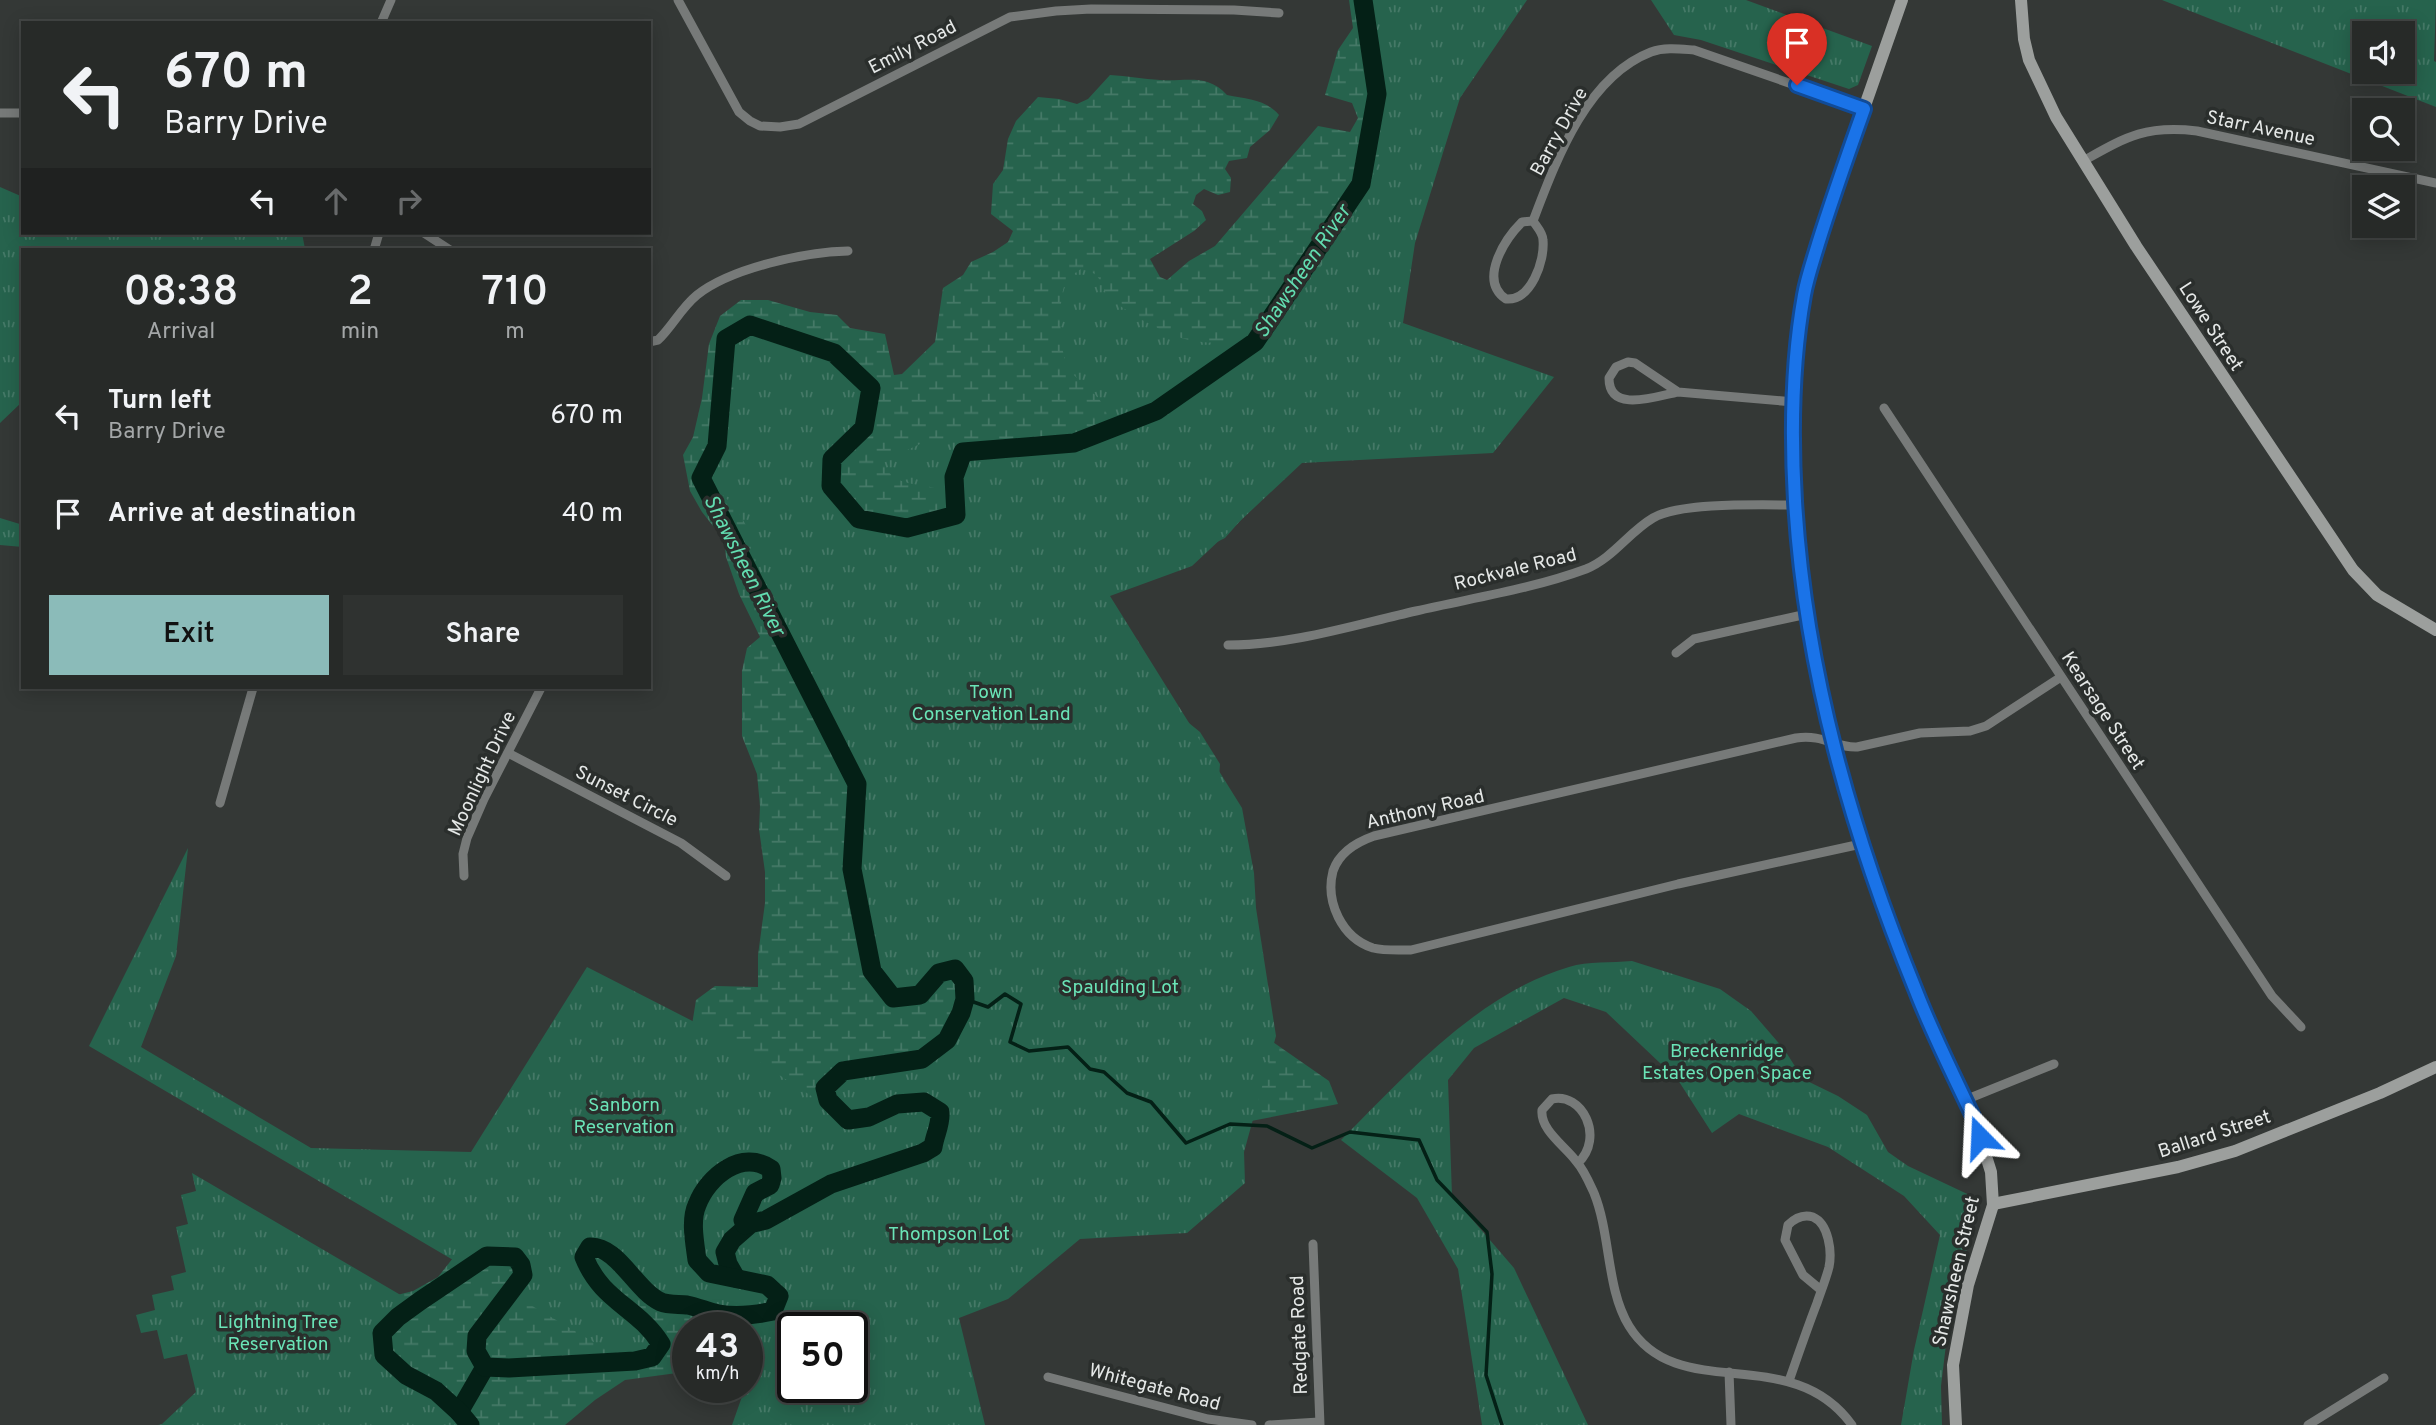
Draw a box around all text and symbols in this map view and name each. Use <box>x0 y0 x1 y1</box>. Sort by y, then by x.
pin <box>1767 13 1827 85</box>
street label: Emily Road <box>865 15 961 80</box>
map controls <box>2352 21 2415 238</box>
button: sound <box>2352 21 2415 84</box>
icon: arrive <box>1778 24 1816 62</box>
text: 670 m <box>164 44 308 106</box>
icon: left <box>49 49 140 140</box>
street label: Barry Drive <box>1526 84 1594 180</box>
button: search <box>2352 98 2415 161</box>
text: Barry Drive <box>164 105 328 145</box>
street label: Starr Avenue <box>2204 106 2317 152</box>
button: layers <box>2352 175 2415 238</box>
icon: left <box>244 182 282 220</box>
icon: ahead <box>317 182 355 220</box>
icon: right <box>390 182 428 220</box>
water label: Shawsheen River <box>1249 198 1359 344</box>
text: 08:38 <box>123 267 238 320</box>
text: 2 <box>347 267 373 320</box>
text: 710 <box>482 267 549 320</box>
street label: Lowe Street <box>2173 278 2248 376</box>
text: Arrival <box>147 318 215 347</box>
text: min <box>341 318 379 347</box>
text: m <box>505 318 525 347</box>
text: Turn left <box>108 385 212 418</box>
icon: left <box>49 397 87 435</box>
text: 670 m <box>550 400 623 433</box>
text: Barry Drive <box>108 418 226 447</box>
water label: Shawsheen River <box>696 490 792 643</box>
icon: arrive <box>49 495 87 533</box>
text: Arrive at destination <box>108 498 356 531</box>
text: 40 m <box>562 498 623 531</box>
street label: Rockvale Road <box>1452 543 1579 597</box>
button: Exit <box>49 595 329 675</box>
button: Share <box>343 595 623 675</box>
street label: Kearsage Street <box>2055 647 2149 775</box>
park label: Town Conservation Land <box>911 681 1071 727</box>
street label: Moonlight Drive <box>443 708 522 840</box>
street label: Sunset Circle <box>571 761 681 833</box>
street label: Anthony Road <box>1364 785 1487 835</box>
park label: Spaulding Lot <box>1061 976 1179 1000</box>
park label: Breckenridge Estates Open Space <box>1642 1040 1812 1086</box>
park label: Sanborn Reservation <box>574 1094 674 1140</box>
position arrow <box>1943 1100 2017 1174</box>
street label: Ballard Street <box>2155 1105 2274 1164</box>
street label: Shawsheen Street <box>1928 1194 1986 1349</box>
park label: Thompson Lot <box>888 1223 1010 1247</box>
street label: Redgate Road <box>1286 1275 1314 1395</box>
park label: Lightning Tree Reservation <box>217 1311 339 1357</box>
speed limit sign: 50 <box>777 1312 868 1403</box>
text: 43 <box>696 1326 739 1370</box>
street label: Whitegate Road <box>1086 1359 1223 1417</box>
text: km/h <box>696 1363 739 1386</box>

